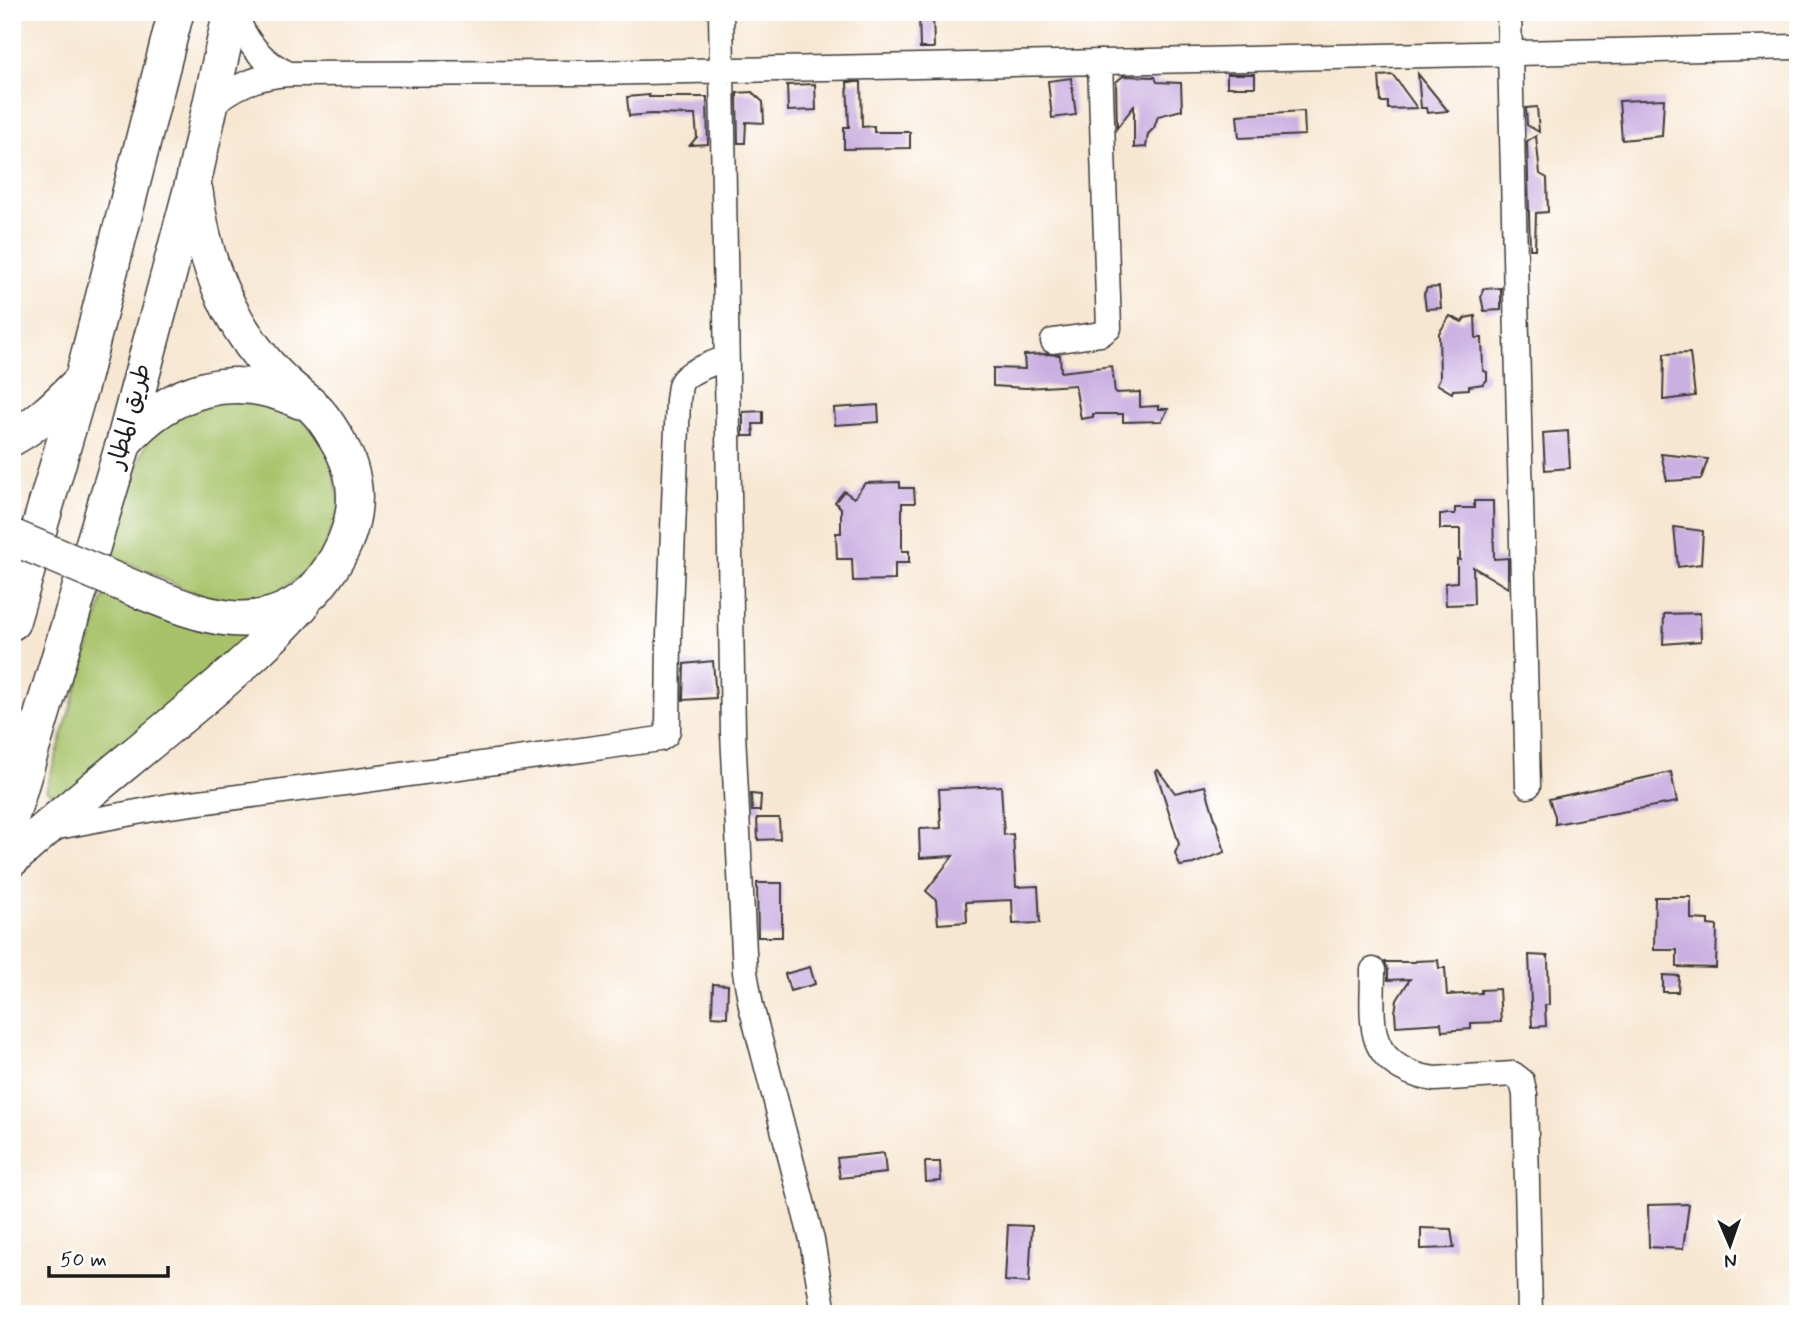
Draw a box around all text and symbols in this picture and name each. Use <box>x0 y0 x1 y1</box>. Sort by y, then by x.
street label: طريق المطار <box>101 360 159 474</box>
north arrow <box>1694 1210 1764 1280</box>
scale bar <box>49 1235 168 1279</box>
text: 50 m <box>60 1246 107 1274</box>
text: N <box>1724 1248 1737 1273</box>

